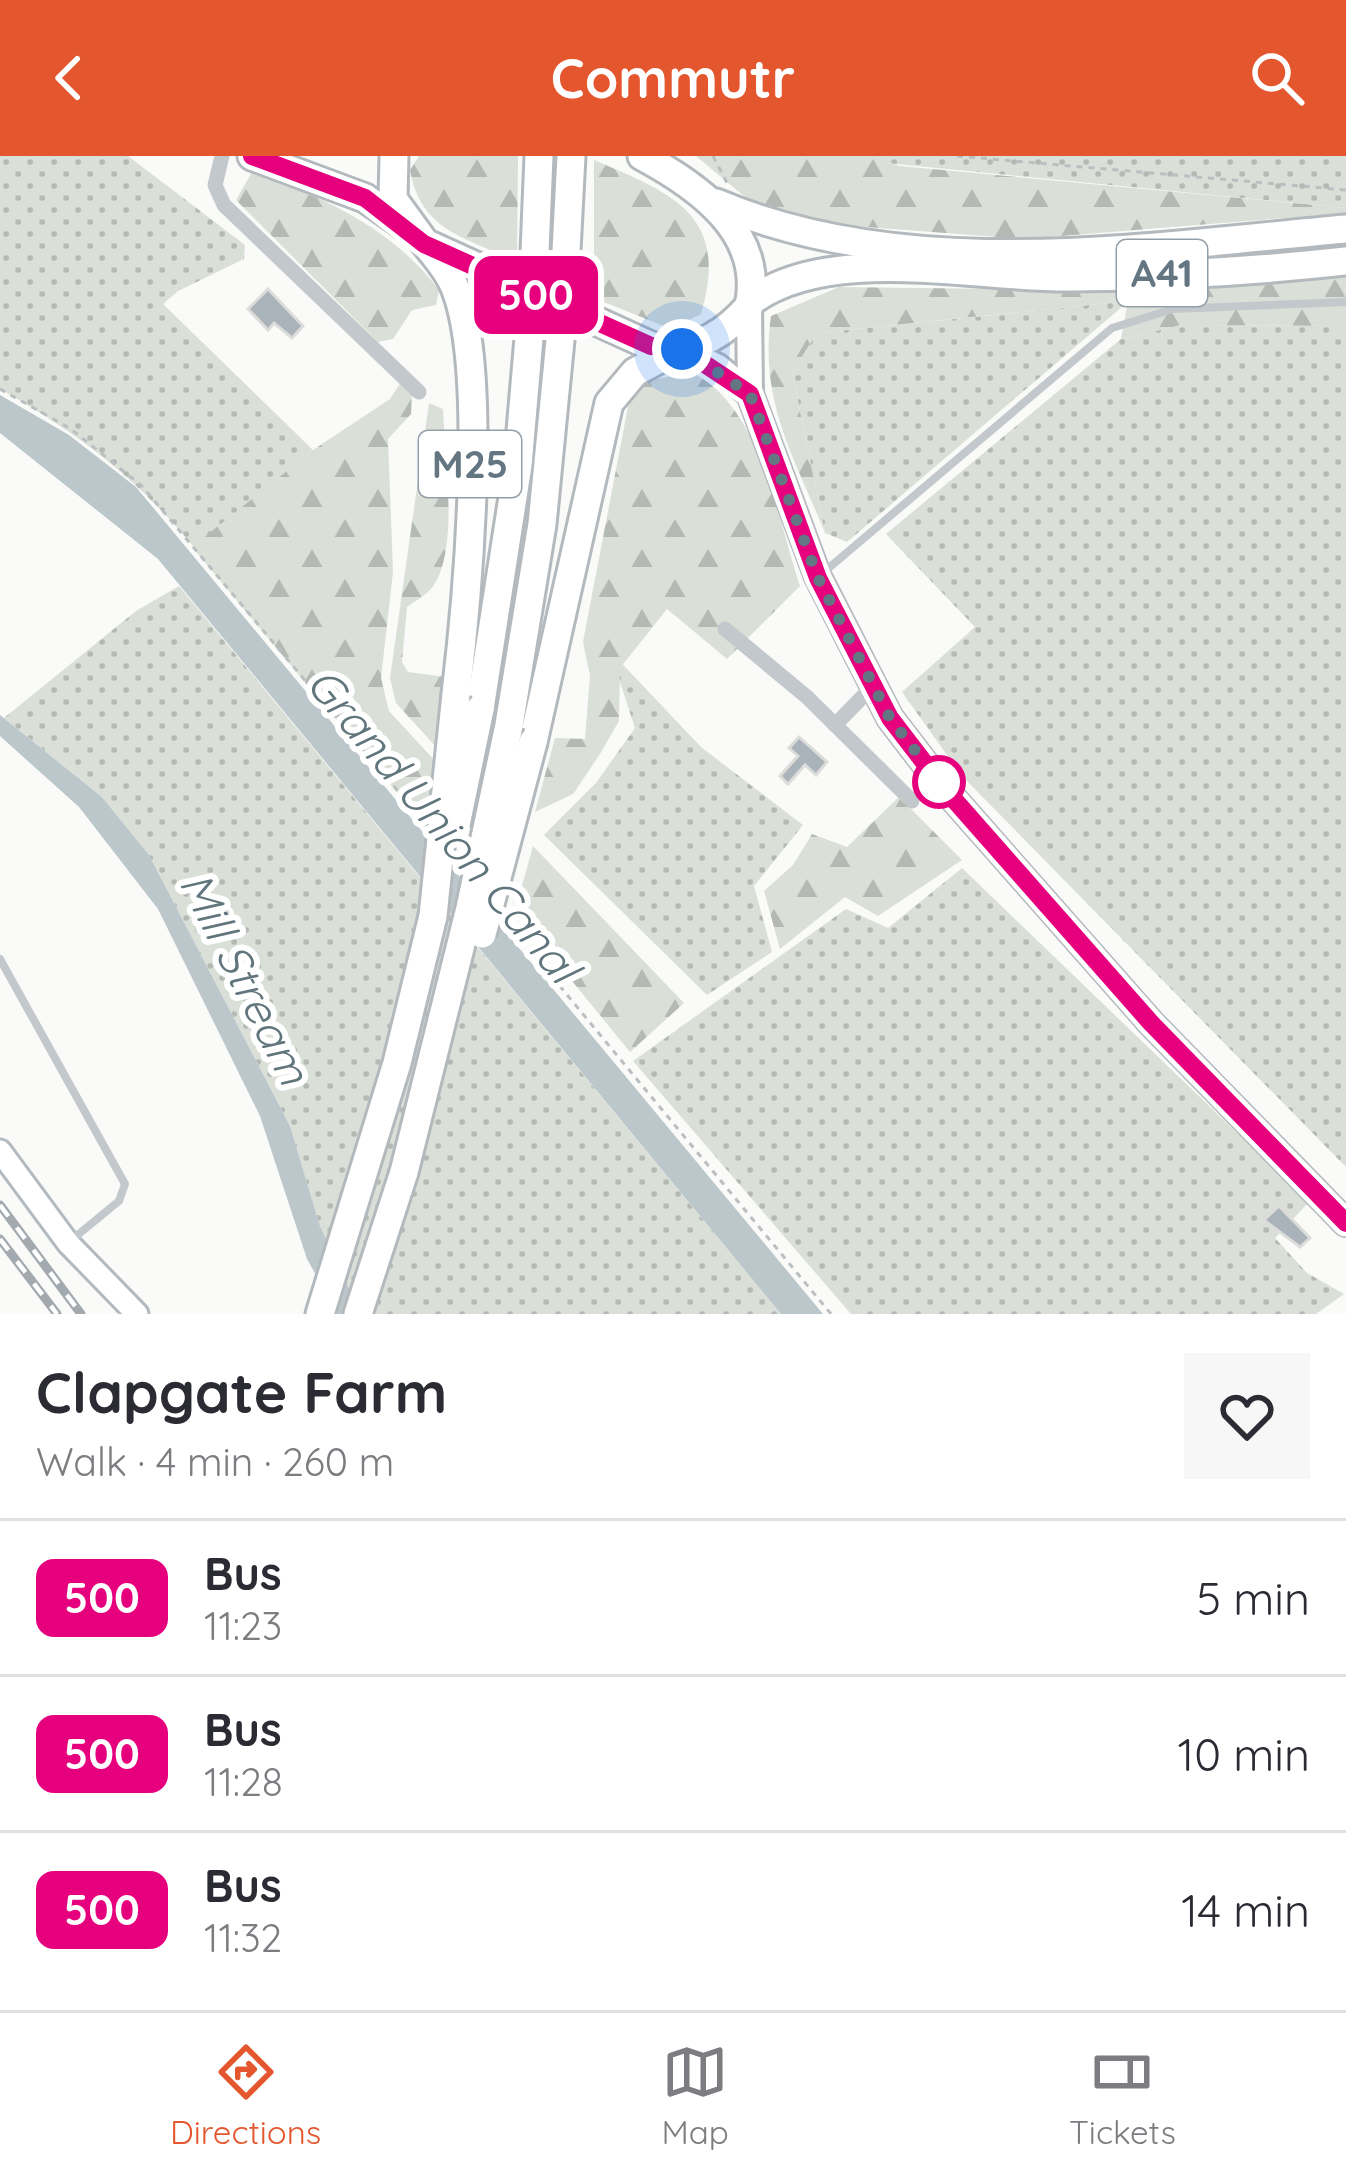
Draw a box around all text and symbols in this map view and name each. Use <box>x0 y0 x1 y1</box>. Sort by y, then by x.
text: Commutr <box>551 44 795 112</box>
icon: back <box>36 45 102 111</box>
icon: search <box>1244 45 1310 111</box>
road number: A41 <box>1117 240 1207 306</box>
line badge: 500 <box>467 256 605 334</box>
text: 500 <box>498 268 574 321</box>
your location <box>652 319 712 379</box>
road number: M25 <box>419 431 521 497</box>
water label: Grand Union Canal <box>296 655 595 997</box>
unlabelled marker <box>914 757 964 807</box>
water label: Mill Stream <box>169 862 324 1094</box>
button: heart <box>1184 1353 1310 1479</box>
text: Clapgate Farm <box>36 1356 447 1427</box>
text: Walk · 4 min · 260 m <box>36 1437 394 1486</box>
text: Bus <box>204 1545 282 1601</box>
text: 5 min <box>1197 1570 1310 1626</box>
text: 500 <box>64 1571 140 1624</box>
text: 11:23 <box>204 1601 282 1650</box>
text: Bus <box>204 1701 282 1757</box>
text: 10 min <box>1178 1726 1310 1782</box>
text: 500 <box>64 1727 140 1780</box>
text: 11:28 <box>204 1757 283 1806</box>
text: Bus <box>204 1857 282 1913</box>
text: 14 min <box>1181 1882 1310 1938</box>
text: 500 <box>64 1883 140 1936</box>
text: 11:32 <box>204 1913 282 1962</box>
tab: Directions <box>170 2039 321 2152</box>
tab: Map <box>661 2039 729 2152</box>
tab: Tickets <box>1069 2039 1176 2152</box>

